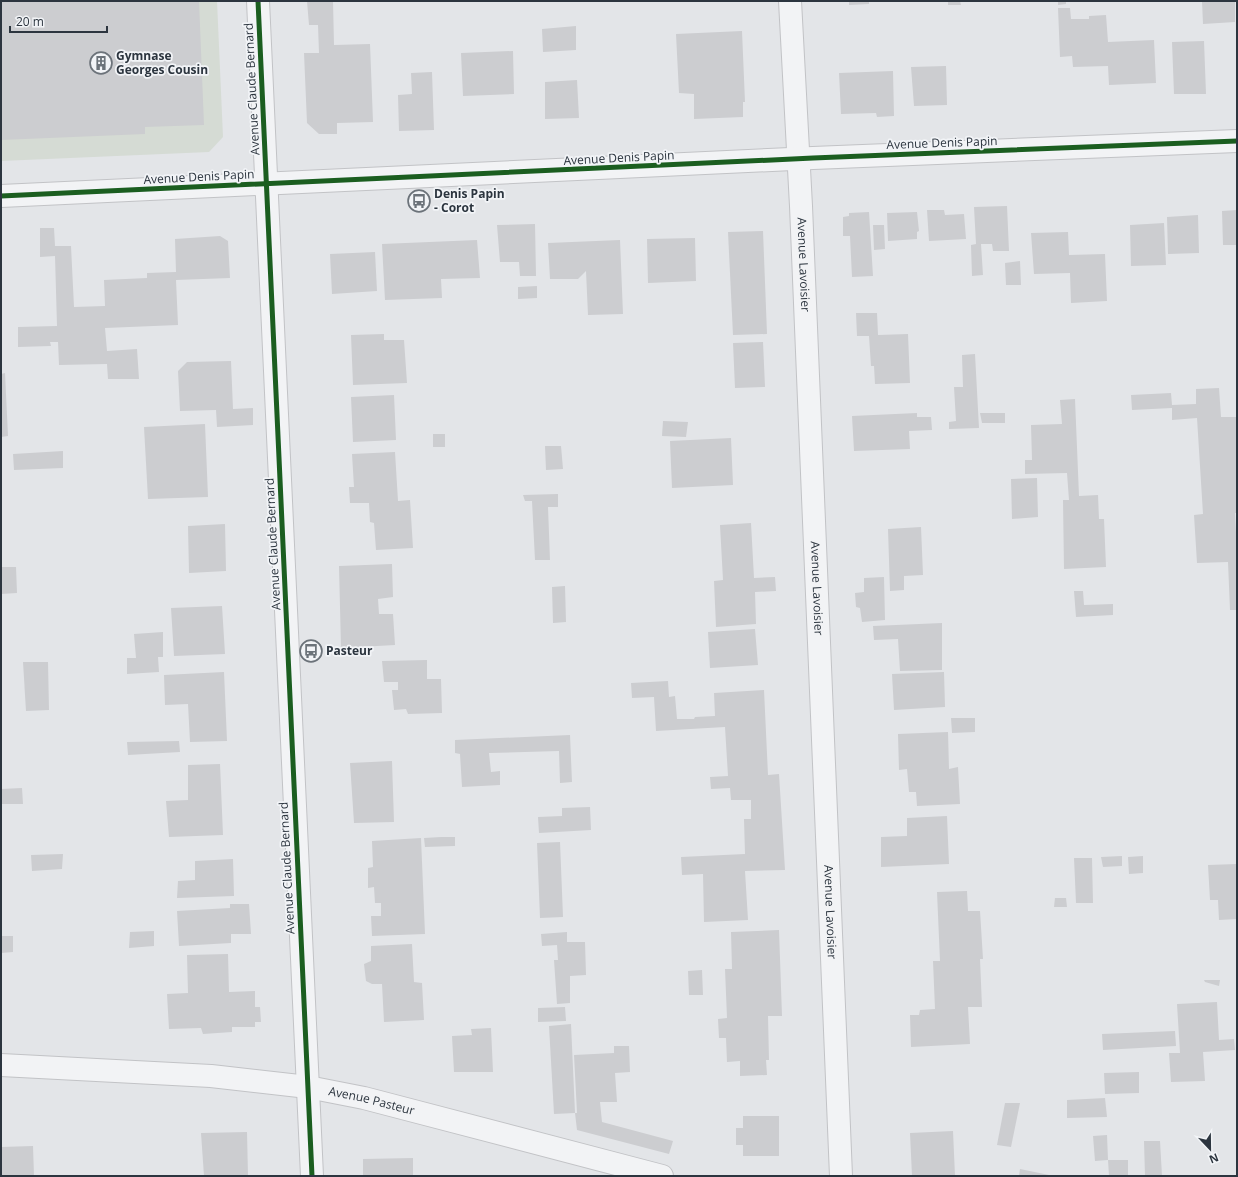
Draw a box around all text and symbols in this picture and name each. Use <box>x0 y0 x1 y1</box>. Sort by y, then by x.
scale bar <box>10 8 107 34</box>
text: 20 m <box>16 13 44 30</box>
street label: Avenue Claude Bernard <box>240 22 263 156</box>
place label: Gymnase Georges Cousin <box>116 47 208 78</box>
building icon: Gymnase Georges Cousin <box>88 50 114 76</box>
street label: Avenue Denis Papin <box>886 132 998 153</box>
street label: Avenue Denis Papin <box>563 146 675 169</box>
street label: Avenue Denis Papin <box>143 165 255 188</box>
place label: Denis Papin - Corot <box>434 185 505 216</box>
bus stop icon: Denis Papin - Corot <box>406 188 432 214</box>
street label: Avenue Lavoisier <box>793 217 814 312</box>
street label: Avenue Claude Bernard <box>261 477 284 611</box>
street label: Avenue Lavoisier <box>807 541 828 636</box>
bus stop icon: Pasteur <box>298 638 324 664</box>
place label: Pasteur <box>326 642 373 659</box>
street label: Avenue Claude Bernard <box>275 801 298 935</box>
street label: Avenue Lavoisier <box>820 865 841 960</box>
street label: Avenue Pasteur <box>327 1082 417 1119</box>
north arrow <box>1190 1129 1230 1169</box>
text: N <box>1207 1150 1221 1167</box>

